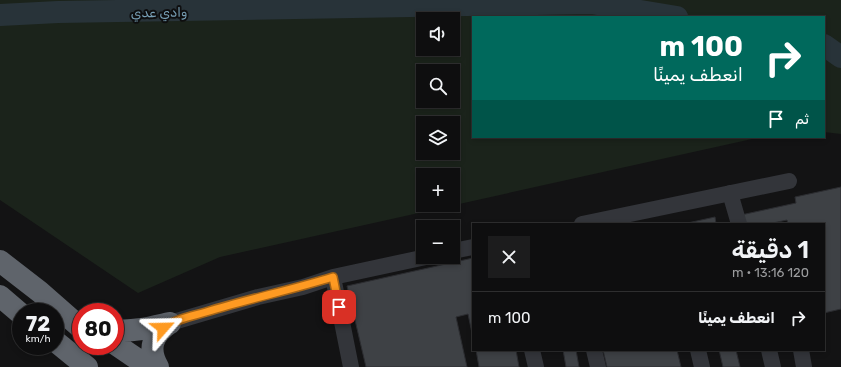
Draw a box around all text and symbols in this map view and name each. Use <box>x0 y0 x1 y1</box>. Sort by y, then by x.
water label: وادي عدي <box>131 5 187 22</box>
map controls <box>416 12 460 264</box>
button: sound <box>416 12 460 56</box>
text: 100 m <box>659 30 743 63</box>
icon: right <box>757 32 809 84</box>
button: search <box>416 64 460 108</box>
text: انعطف يمينًا <box>653 64 743 86</box>
icon: arrive <box>765 108 787 130</box>
text: ثم <box>795 110 809 128</box>
button: layers <box>416 116 460 160</box>
button: + <box>416 168 460 212</box>
button: − <box>416 220 460 264</box>
button: close <box>488 236 530 278</box>
text: 1 دقيقة <box>732 236 809 264</box>
text: 120 m · 13:16 <box>732 265 809 280</box>
pin <box>322 290 356 324</box>
icon: arrive <box>328 296 350 318</box>
speed limit sign: 80 <box>72 303 124 355</box>
position arrow <box>142 307 184 349</box>
icon: right <box>787 307 809 329</box>
text: 100 m <box>488 309 531 327</box>
text: انعطف يمينًا <box>698 309 775 327</box>
text: 72 <box>26 312 50 336</box>
text: km/h <box>26 333 50 345</box>

